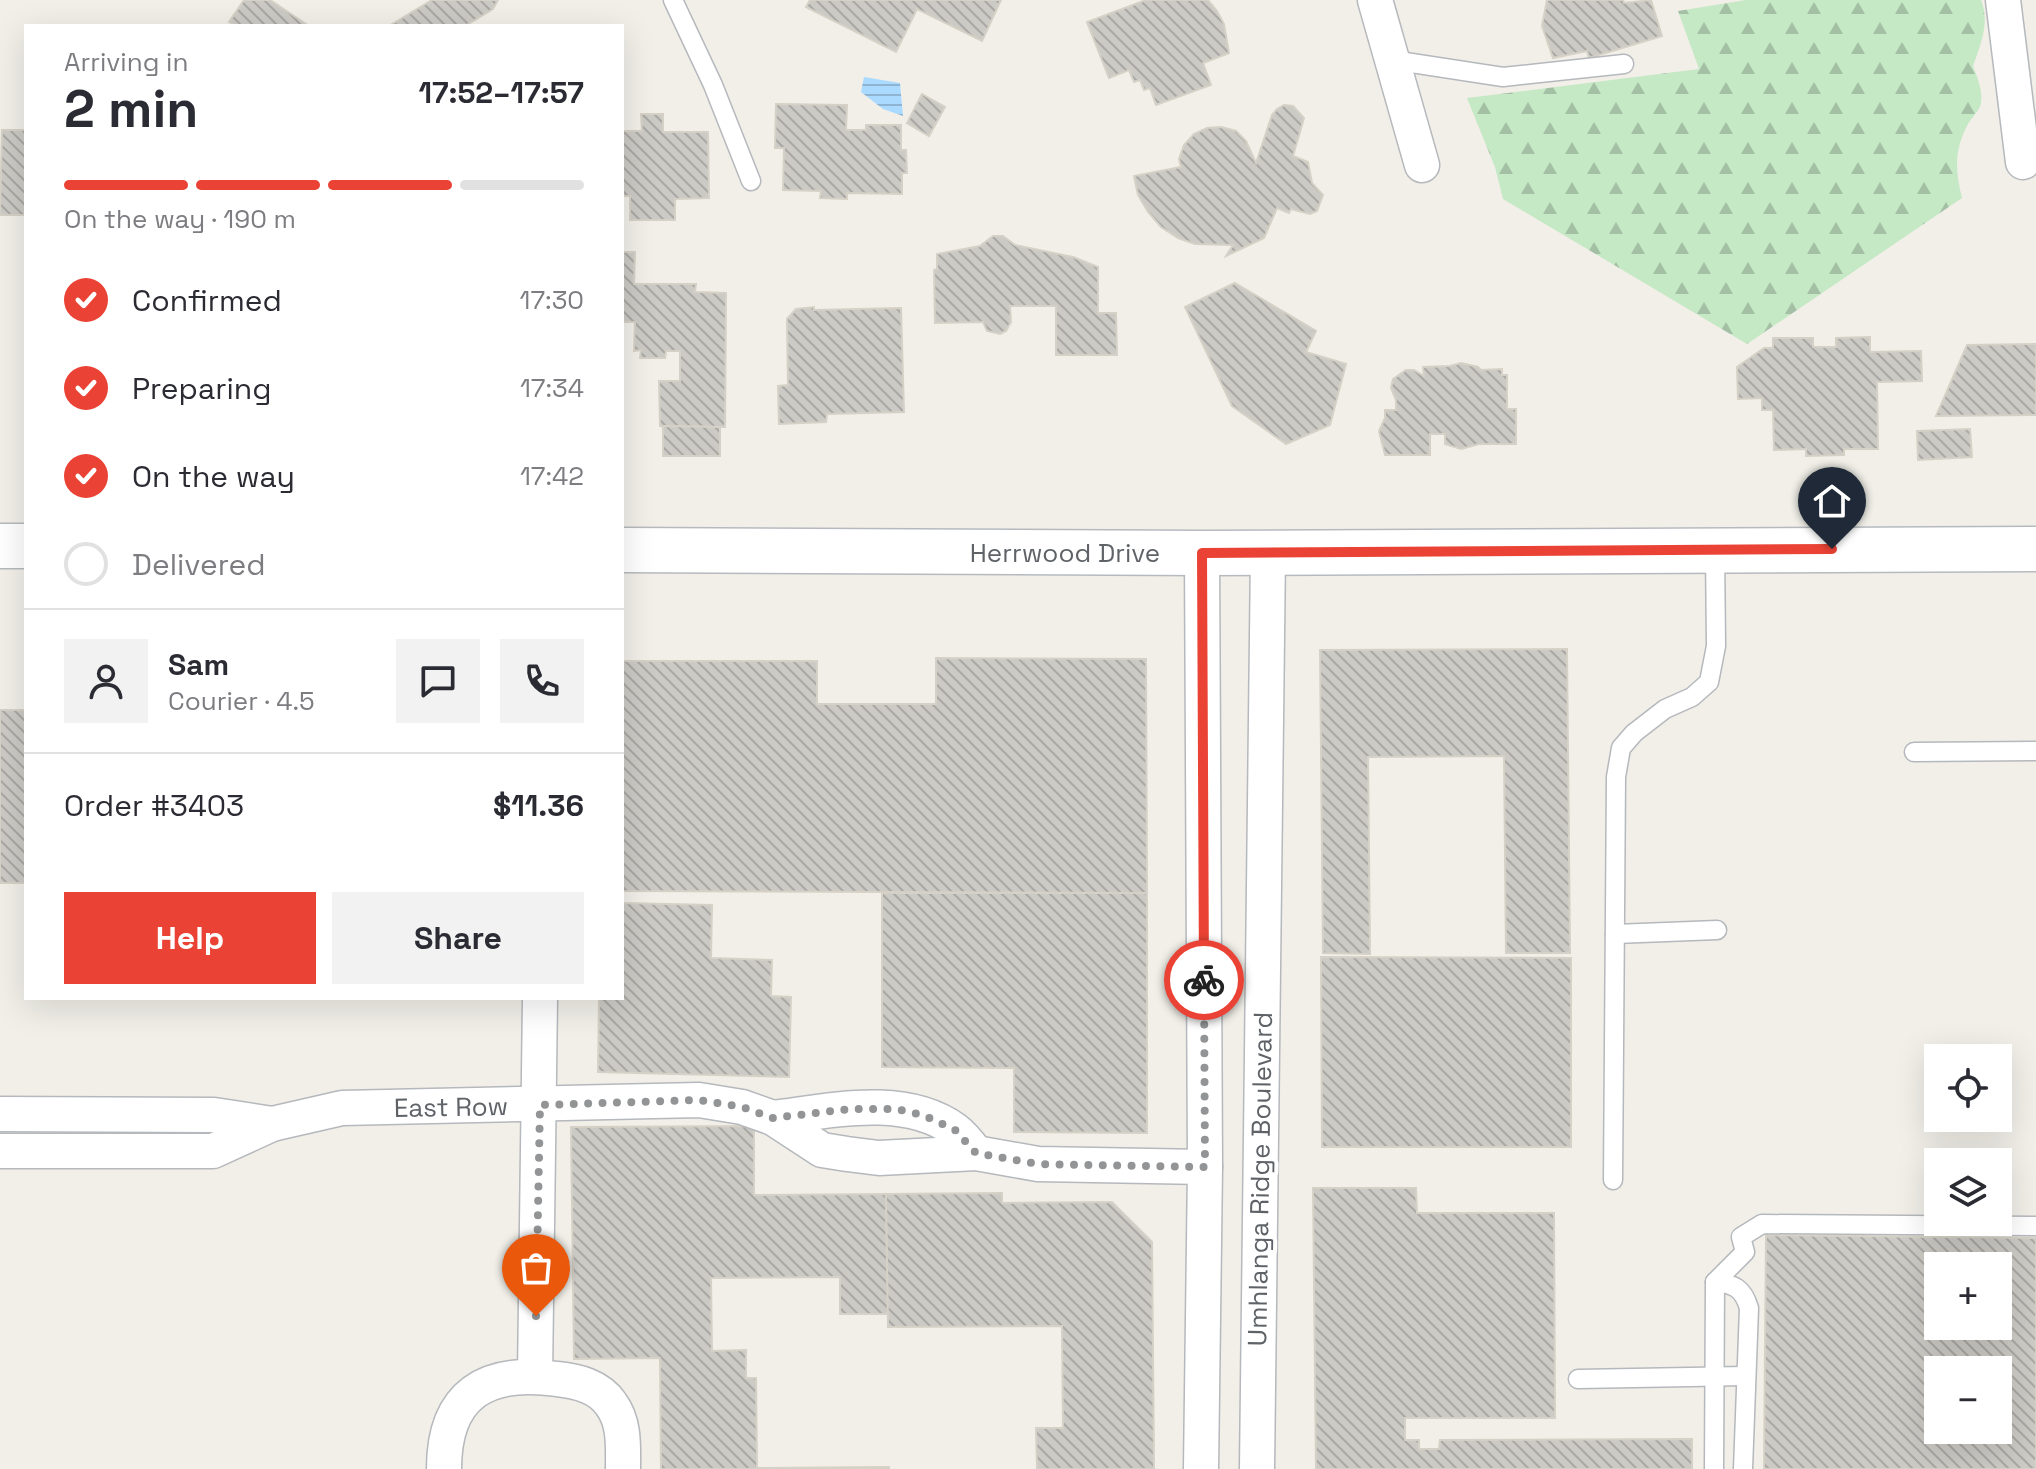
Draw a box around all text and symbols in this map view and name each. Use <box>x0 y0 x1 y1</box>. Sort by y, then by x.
text: Arriving in <box>64 45 188 79</box>
text: 17:52–17:57 <box>418 73 584 112</box>
text: 2 min <box>64 76 198 142</box>
text: On the way · 190 m <box>64 202 296 236</box>
icon: check <box>64 278 108 322</box>
text: Confirmed <box>132 281 282 320</box>
text: 17:30 <box>520 283 584 317</box>
icon: check <box>64 366 108 410</box>
text: Preparing <box>132 369 271 408</box>
text: 17:34 <box>520 371 584 405</box>
icon: check <box>64 454 108 498</box>
text: On the way <box>132 457 295 496</box>
text: 17:42 <box>520 459 584 493</box>
pin <box>1798 467 1866 549</box>
icon: home <box>1810 479 1854 523</box>
street label: Herrwood Drive <box>970 536 1160 570</box>
text: Delivered <box>132 545 266 584</box>
button: person <box>64 639 148 723</box>
button: chat <box>396 639 480 723</box>
button: phone <box>500 639 584 723</box>
text: Sam <box>168 645 229 684</box>
text: Courier · 4.5 <box>168 684 315 718</box>
text: Order #3403 <box>64 786 244 825</box>
text: $11.36 <box>493 786 584 825</box>
button: Help <box>64 892 316 984</box>
button: Share <box>332 892 584 984</box>
courier <box>1164 940 1244 1020</box>
icon: bike <box>1182 958 1226 1002</box>
street label: Umhlanga Ridge Boulevard <box>1240 1011 1280 1347</box>
map controls <box>1924 1044 2012 1444</box>
button: locate <box>1924 1044 2012 1132</box>
street label: East Row <box>393 1089 509 1125</box>
button: layers <box>1924 1148 2012 1236</box>
pin <box>502 1234 570 1316</box>
icon: bag <box>514 1246 558 1290</box>
button: + <box>1924 1252 2012 1340</box>
button: − <box>1924 1356 2012 1444</box>

